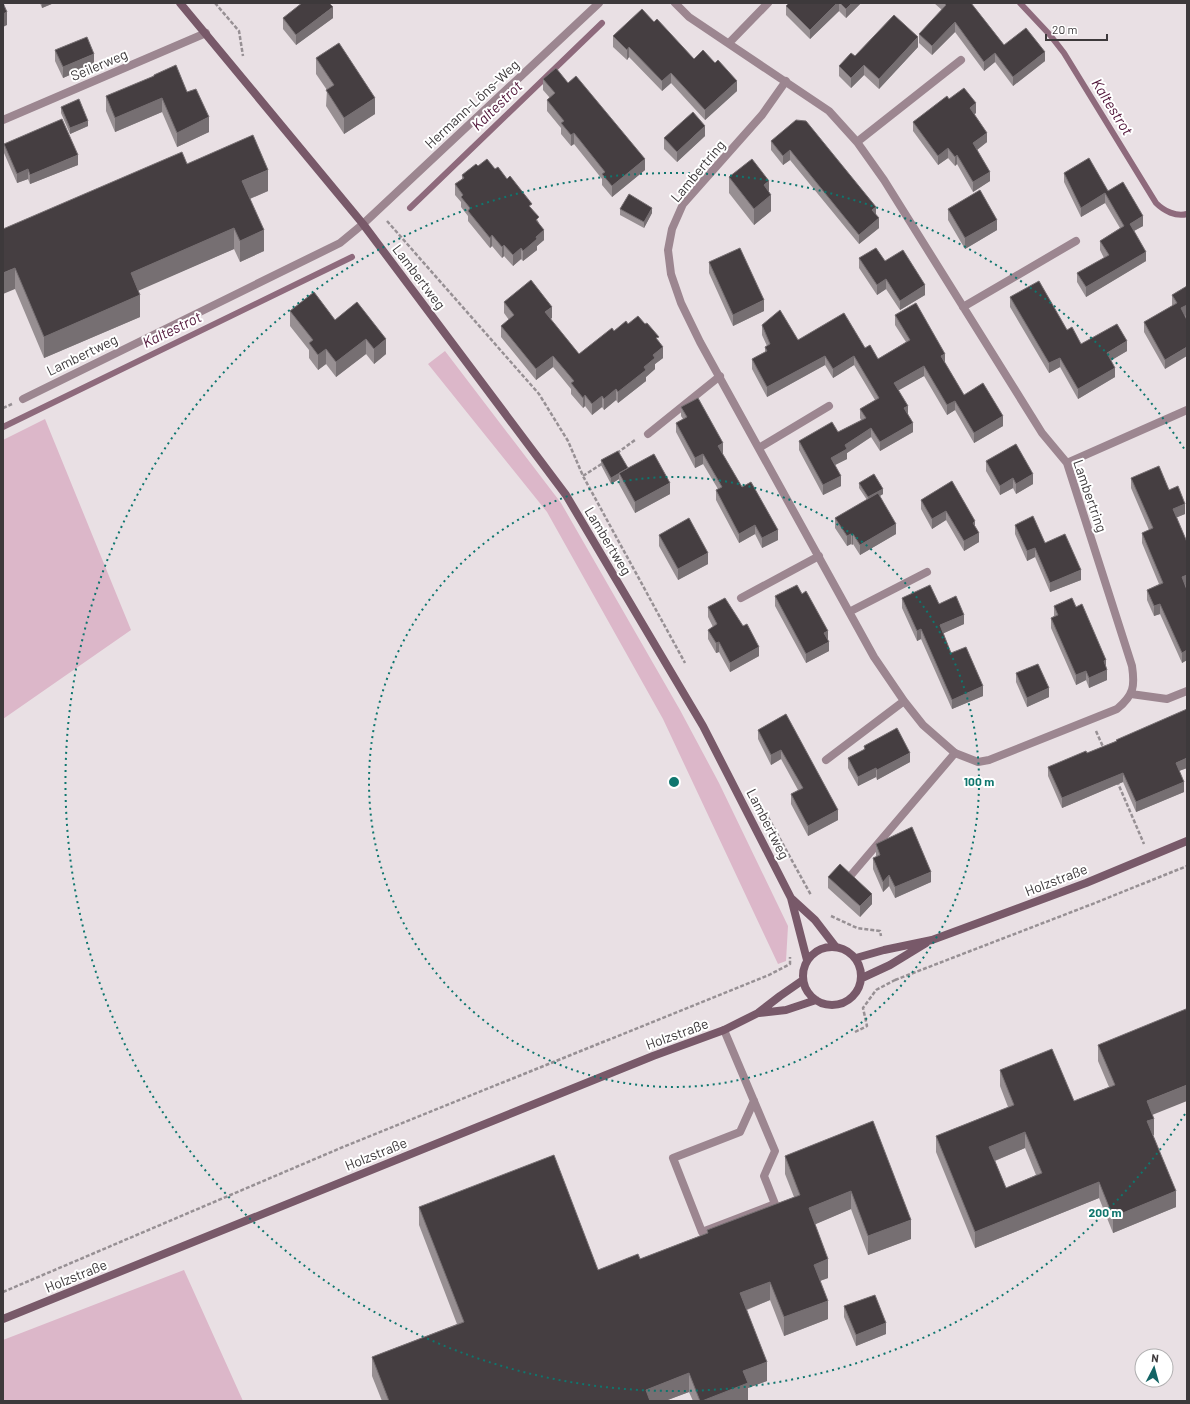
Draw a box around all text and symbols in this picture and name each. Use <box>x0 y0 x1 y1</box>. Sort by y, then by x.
scale bar <box>1046 16 1107 42</box>
text: 20 m <box>1052 22 1078 36</box>
street label: Seilerweg <box>68 45 130 84</box>
street label: Hermann-Löns-Weg <box>421 56 522 152</box>
water label: Kaltestrot <box>1088 75 1138 139</box>
water label: Kaltestrot <box>467 76 526 134</box>
street label: Lambertring <box>667 136 728 205</box>
street label: Lambertweg <box>389 241 449 313</box>
water label: Kaltestrot <box>139 307 205 351</box>
street label: Lambertweg <box>44 330 120 379</box>
street label: Lambertring <box>1070 457 1111 534</box>
street label: Lambertweg <box>581 503 636 578</box>
text: 100 m <box>964 774 994 788</box>
centre of rings <box>667 775 681 789</box>
street label: Lambertweg <box>743 786 793 862</box>
street label: Holzstraße <box>1022 860 1089 899</box>
street label: Holzstraße <box>643 1014 711 1053</box>
street label: Holzstraße <box>342 1133 409 1174</box>
text: 200 m <box>1089 1205 1121 1219</box>
street label: Holzstraße <box>42 1255 109 1296</box>
north arrow <box>1134 1348 1174 1388</box>
text: N <box>1151 1351 1159 1364</box>

